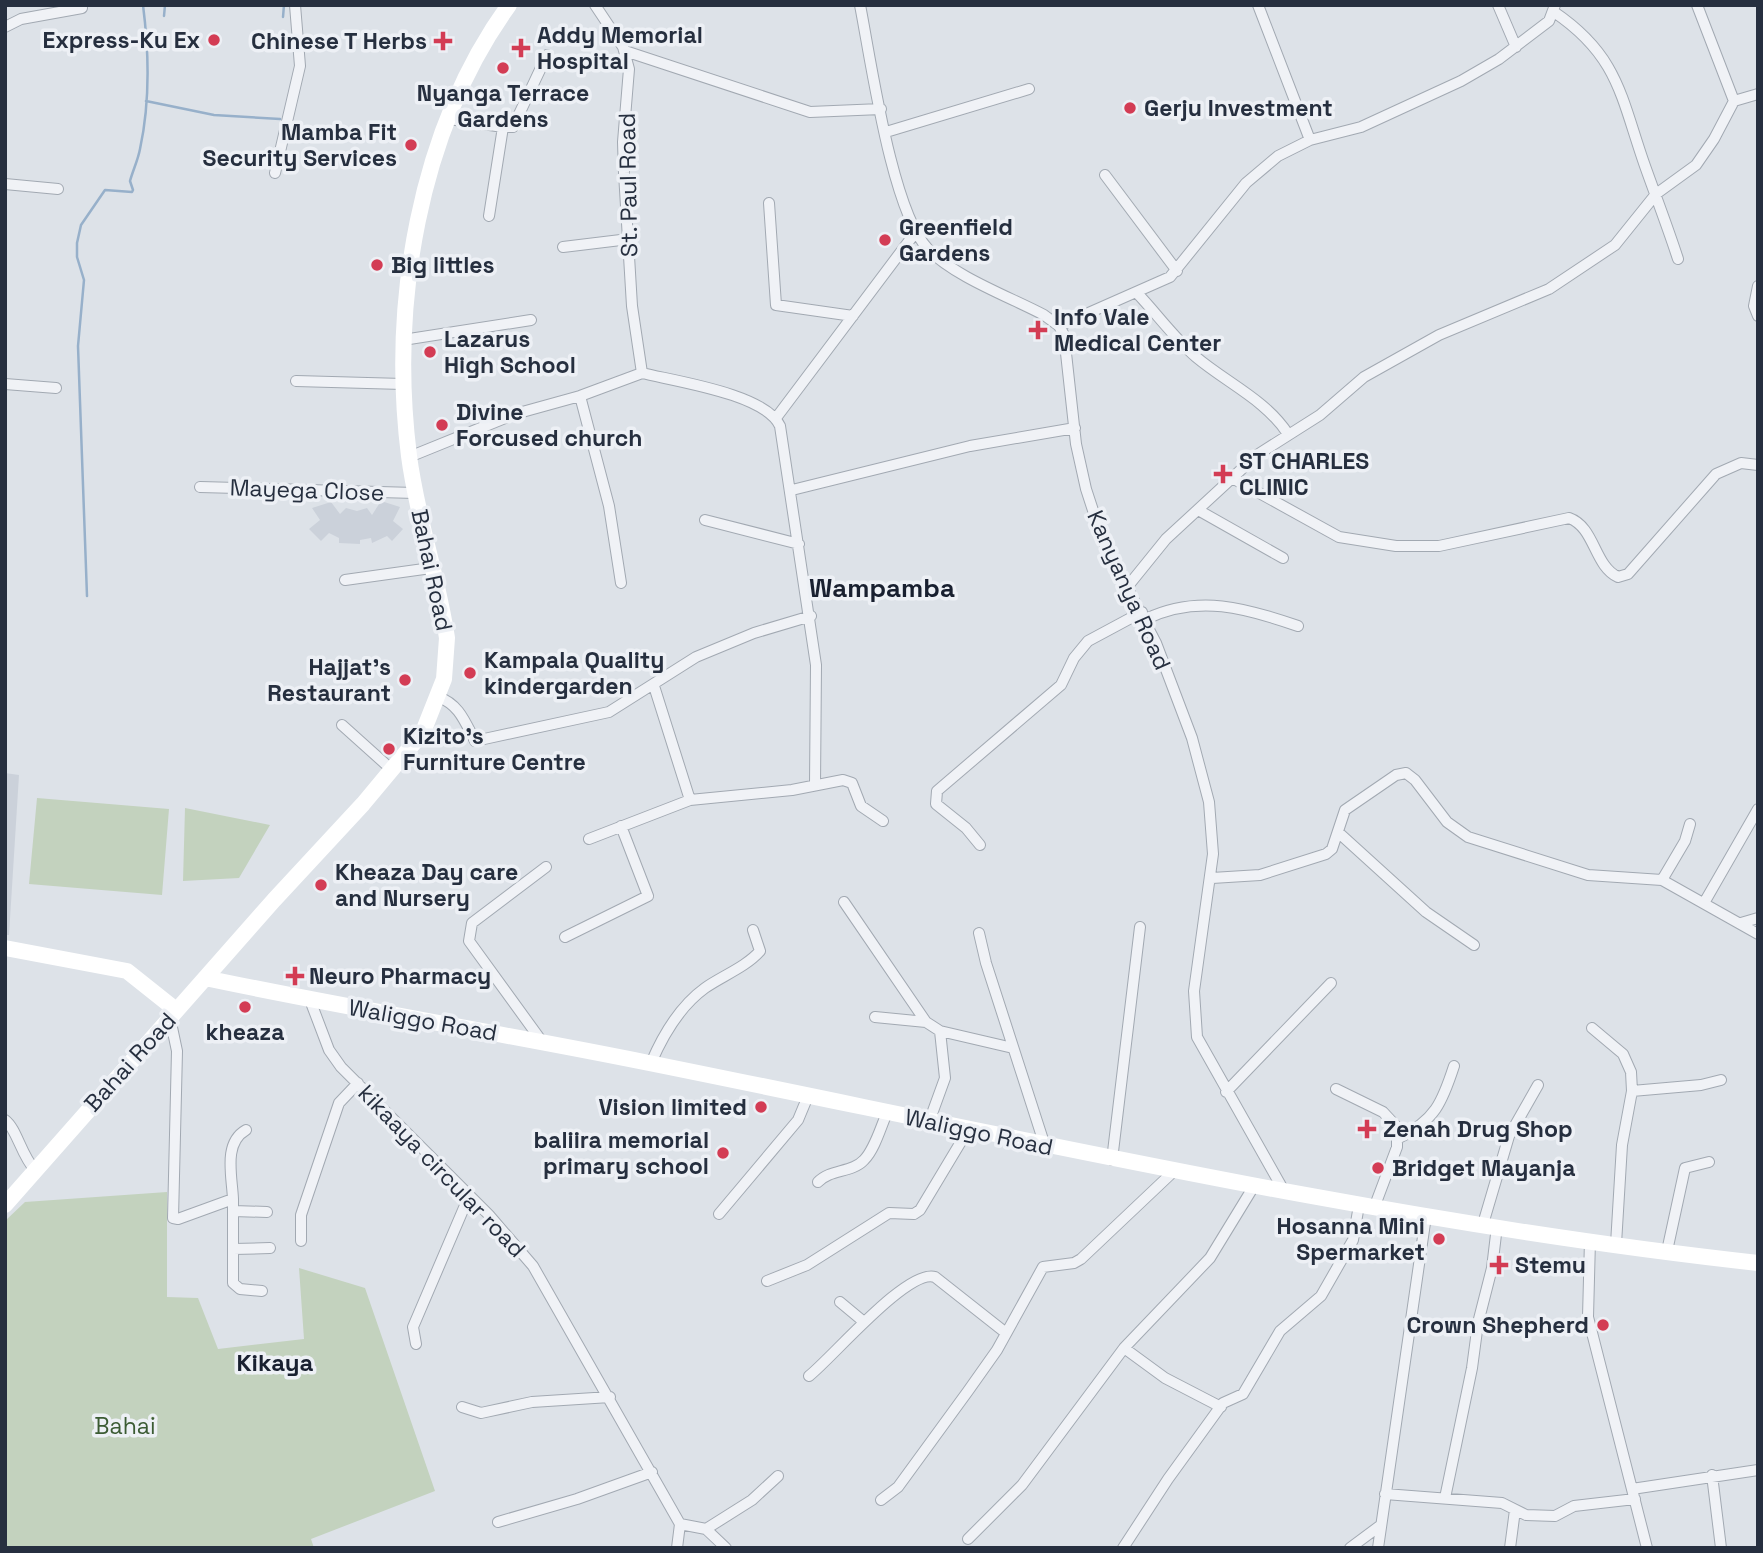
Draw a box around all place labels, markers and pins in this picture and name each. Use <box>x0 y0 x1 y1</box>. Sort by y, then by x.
place label: Addy Memorial Hospital <box>537 20 703 76</box>
place label: Express-Ku Ex <box>42 25 200 55</box>
place label: Chinese T Herbs <box>251 26 427 56</box>
marker: Chinese T Herbs <box>433 31 453 51</box>
marker: Express-Ku Ex <box>206 32 222 48</box>
marker: Addy Memorial Hospital <box>511 38 531 58</box>
marker: Nyanga Terrace Gardens <box>495 60 511 76</box>
place label: Nyanga Terrace Gardens <box>417 78 589 134</box>
place label: Gerju Investment <box>1144 93 1333 123</box>
marker: Gerju Investment <box>1122 100 1138 116</box>
place label: Mamba Fit Security Services <box>203 117 397 173</box>
marker: Mamba Fit Security Services <box>403 137 419 153</box>
place label: Greenfield Gardens <box>899 212 1013 268</box>
marker: Greenfield Gardens <box>877 232 893 248</box>
place label: Big littles <box>391 250 495 280</box>
marker: Big littles <box>369 257 385 273</box>
place label: Info Vale Medical Center <box>1054 302 1221 358</box>
marker: Info Vale Medical Center <box>1028 320 1048 340</box>
place label: Lazarus High School <box>444 324 576 380</box>
marker: Lazarus High School <box>422 344 438 360</box>
place label: Divine Forcused church <box>456 397 642 453</box>
marker: Divine Forcused church <box>434 417 450 433</box>
place label: ST CHARLES CLINIC <box>1239 446 1369 502</box>
marker: ST CHARLES CLINIC <box>1213 464 1233 484</box>
place label: Kampala Quality kindergarden <box>484 645 664 701</box>
place label: Hajjat's Restaurant <box>267 652 391 708</box>
marker: Kampala Quality kindergarden <box>462 665 478 681</box>
marker: Hajjat's Restaurant <box>397 672 413 688</box>
place label: Kizito's Furniture Centre <box>403 721 586 777</box>
marker: Kizito's Furniture Centre <box>381 741 397 757</box>
place label: Kheaza Day care and Nursery <box>335 857 518 913</box>
marker: Kheaza Day care and Nursery <box>313 877 329 893</box>
place label: Neuro Pharmacy <box>309 961 491 991</box>
marker: Neuro Pharmacy <box>287 968 303 984</box>
marker: kheaza <box>237 999 253 1015</box>
place label: kheaza <box>206 1017 284 1047</box>
place label: Vision limited <box>598 1092 747 1122</box>
marker: Vision limited <box>753 1099 769 1115</box>
place label: Zenah Drug Shop <box>1383 1114 1573 1144</box>
marker: Zenah Drug Shop <box>1357 1119 1377 1139</box>
place label: baliira memorial primary school <box>533 1125 709 1181</box>
marker: baliira memorial primary school <box>715 1145 731 1161</box>
place label: Bridget Mayanja <box>1392 1153 1575 1183</box>
marker: Bridget Mayanja <box>1370 1160 1386 1176</box>
place label: Hosanna Mini Spermarket <box>1276 1211 1425 1267</box>
marker: Hosanna Mini Spermarket <box>1431 1231 1447 1247</box>
place label: Stemu <box>1515 1250 1586 1280</box>
marker: Stemu <box>1489 1255 1509 1275</box>
place label: Crown Shepherd <box>1407 1310 1589 1340</box>
marker: Crown Shepherd <box>1595 1317 1611 1333</box>

